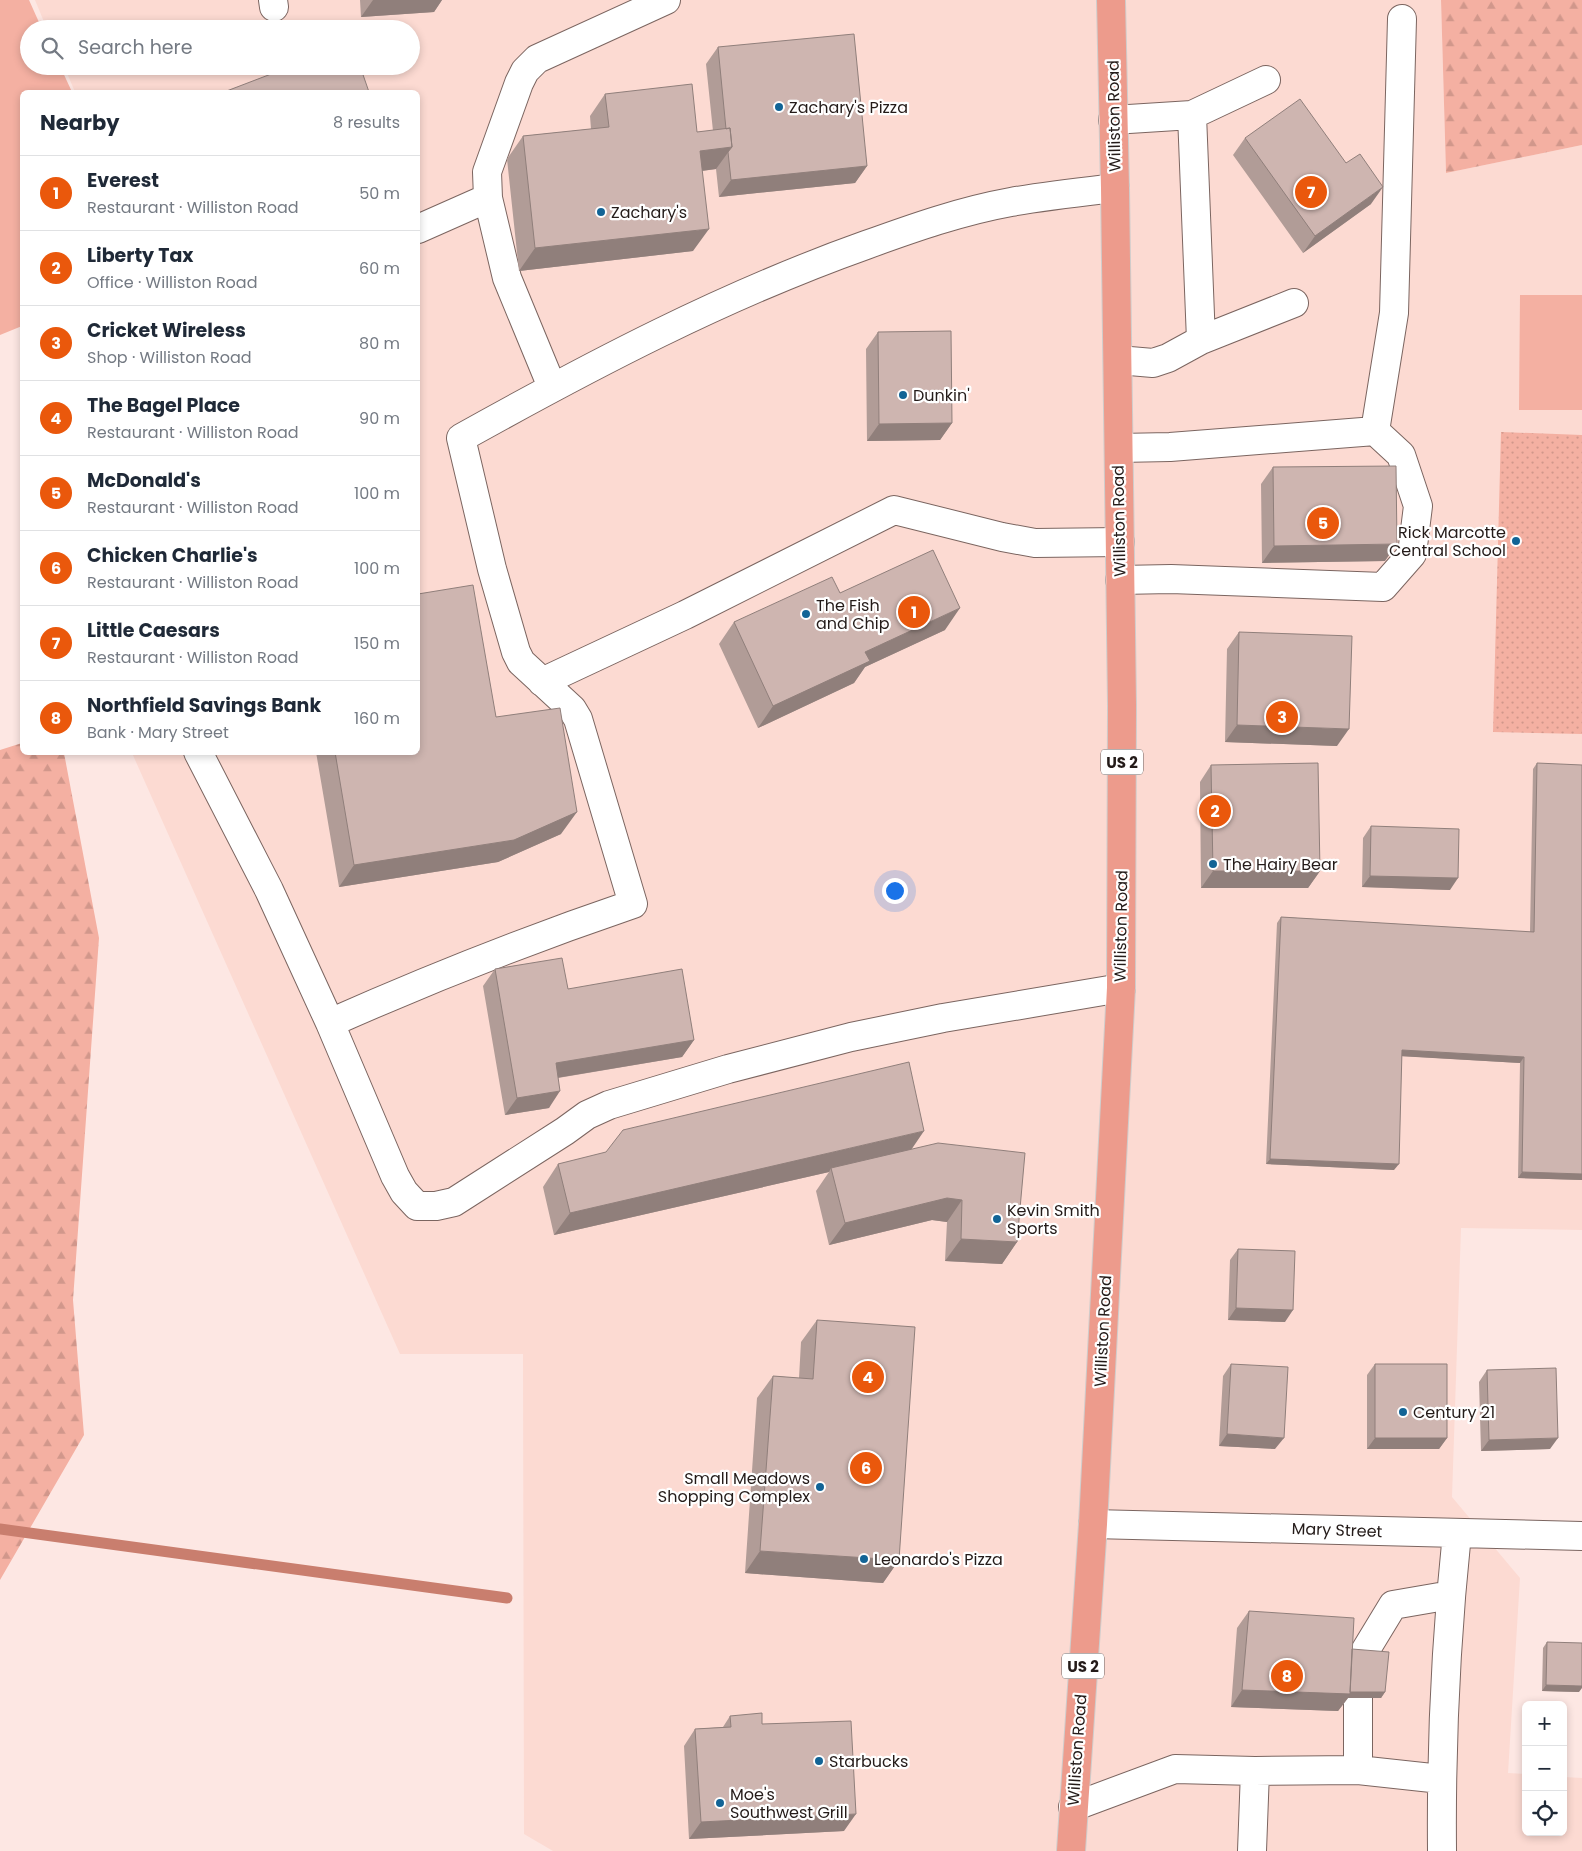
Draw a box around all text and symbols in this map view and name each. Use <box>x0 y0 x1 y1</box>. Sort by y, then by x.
search box <box>20 20 420 75</box>
icon: search <box>38 34 66 62</box>
text: Search here <box>78 34 192 61</box>
street label: Williston Road <box>1102 60 1126 172</box>
place label: Zachary's Pizza <box>789 96 908 119</box>
marker: Zachary's Pizza <box>773 101 785 113</box>
text: Nearby <box>40 108 120 137</box>
text: 8 results <box>333 111 400 134</box>
text: Everest <box>87 167 159 194</box>
pin: 7 <box>1295 173 1327 211</box>
text: 1 <box>53 182 59 205</box>
text: 50 m <box>359 182 400 205</box>
text: Restaurant · Williston Road <box>87 196 299 219</box>
place label: Zachary's <box>611 201 687 224</box>
marker: Zachary's <box>595 206 607 218</box>
text: Liberty Tax <box>87 242 193 269</box>
text: 2 <box>51 257 61 280</box>
text: 60 m <box>359 257 400 280</box>
text: Office · Williston Road <box>87 271 258 294</box>
text: Cricket Wireless <box>87 317 246 344</box>
text: 3 <box>51 332 61 355</box>
text: 80 m <box>359 332 400 355</box>
text: Shop · Williston Road <box>87 346 252 369</box>
place label: Dunkin' <box>913 384 970 407</box>
marker: Dunkin' <box>897 389 909 401</box>
text: The Bagel Place <box>87 392 240 419</box>
text: 4 <box>51 407 61 430</box>
text: 90 m <box>359 407 400 430</box>
text: Restaurant · Williston Road <box>87 421 299 444</box>
street label: Williston Road <box>1107 465 1131 577</box>
text: McDonald's <box>87 467 201 494</box>
text: 5 <box>51 482 61 505</box>
text: 100 m <box>354 482 400 505</box>
text: Restaurant · Williston Road <box>87 496 299 519</box>
pin: 5 <box>1307 504 1339 542</box>
place label: Rick Marcotte Central School <box>1389 521 1506 562</box>
marker: Rick Marcotte Central School <box>1510 535 1522 547</box>
text: Chicken Charlie's <box>87 542 258 569</box>
text: 6 <box>51 557 61 580</box>
text: 100 m <box>354 557 400 580</box>
text: Restaurant · Williston Road <box>87 571 299 594</box>
pin: 1 <box>898 593 930 631</box>
place label: The Fish and Chip <box>816 594 890 635</box>
marker: The Fish and Chip <box>800 608 812 620</box>
text: Little Caesars <box>87 617 220 644</box>
text: 7 <box>52 632 60 655</box>
text: 150 m <box>354 632 400 655</box>
text: Restaurant · Williston Road <box>87 646 299 669</box>
text: Northfield Savings Bank <box>87 692 321 719</box>
pin: 3 <box>1266 698 1298 736</box>
text: 8 <box>51 707 61 730</box>
text: 160 m <box>354 707 400 730</box>
text: Bank · Mary Street <box>87 721 229 744</box>
road number: US 2 <box>1101 750 1143 774</box>
pin: 2 <box>1199 792 1231 830</box>
place label: The Hairy Bear <box>1223 853 1338 876</box>
marker: The Hairy Bear <box>1207 858 1219 870</box>
street label: Williston Road <box>1109 870 1133 982</box>
your location <box>882 878 908 904</box>
place label: Kevin Smith Sports <box>1007 1199 1100 1240</box>
marker: Kevin Smith Sports <box>991 1213 1003 1225</box>
street label: Williston Road <box>1089 1275 1117 1387</box>
pin: 4 <box>852 1358 884 1396</box>
place label: Century 21 <box>1413 1401 1495 1424</box>
marker: Century 21 <box>1397 1406 1409 1418</box>
pin: 6 <box>850 1449 882 1487</box>
place label: Small Meadows Shopping Complex <box>658 1467 810 1508</box>
marker: Small Meadows Shopping Complex <box>814 1481 826 1493</box>
street label: Mary Street <box>1291 1517 1383 1543</box>
place label: Leonardo's Pizza <box>874 1548 1003 1571</box>
marker: Leonardo's Pizza <box>858 1553 870 1565</box>
road number: US 2 <box>1062 1654 1104 1678</box>
pin: 8 <box>1271 1657 1303 1695</box>
street label: Williston Road <box>1062 1693 1092 1807</box>
map controls <box>1522 1701 1567 1836</box>
button: + <box>1522 1701 1567 1746</box>
button: − <box>1522 1746 1567 1791</box>
place label: Starbucks <box>829 1750 908 1773</box>
marker: Starbucks <box>813 1755 825 1767</box>
place label: Moe's Southwest Grill <box>730 1783 848 1824</box>
button: locate <box>1522 1791 1567 1836</box>
marker: Moe's Southwest Grill <box>714 1797 726 1809</box>

